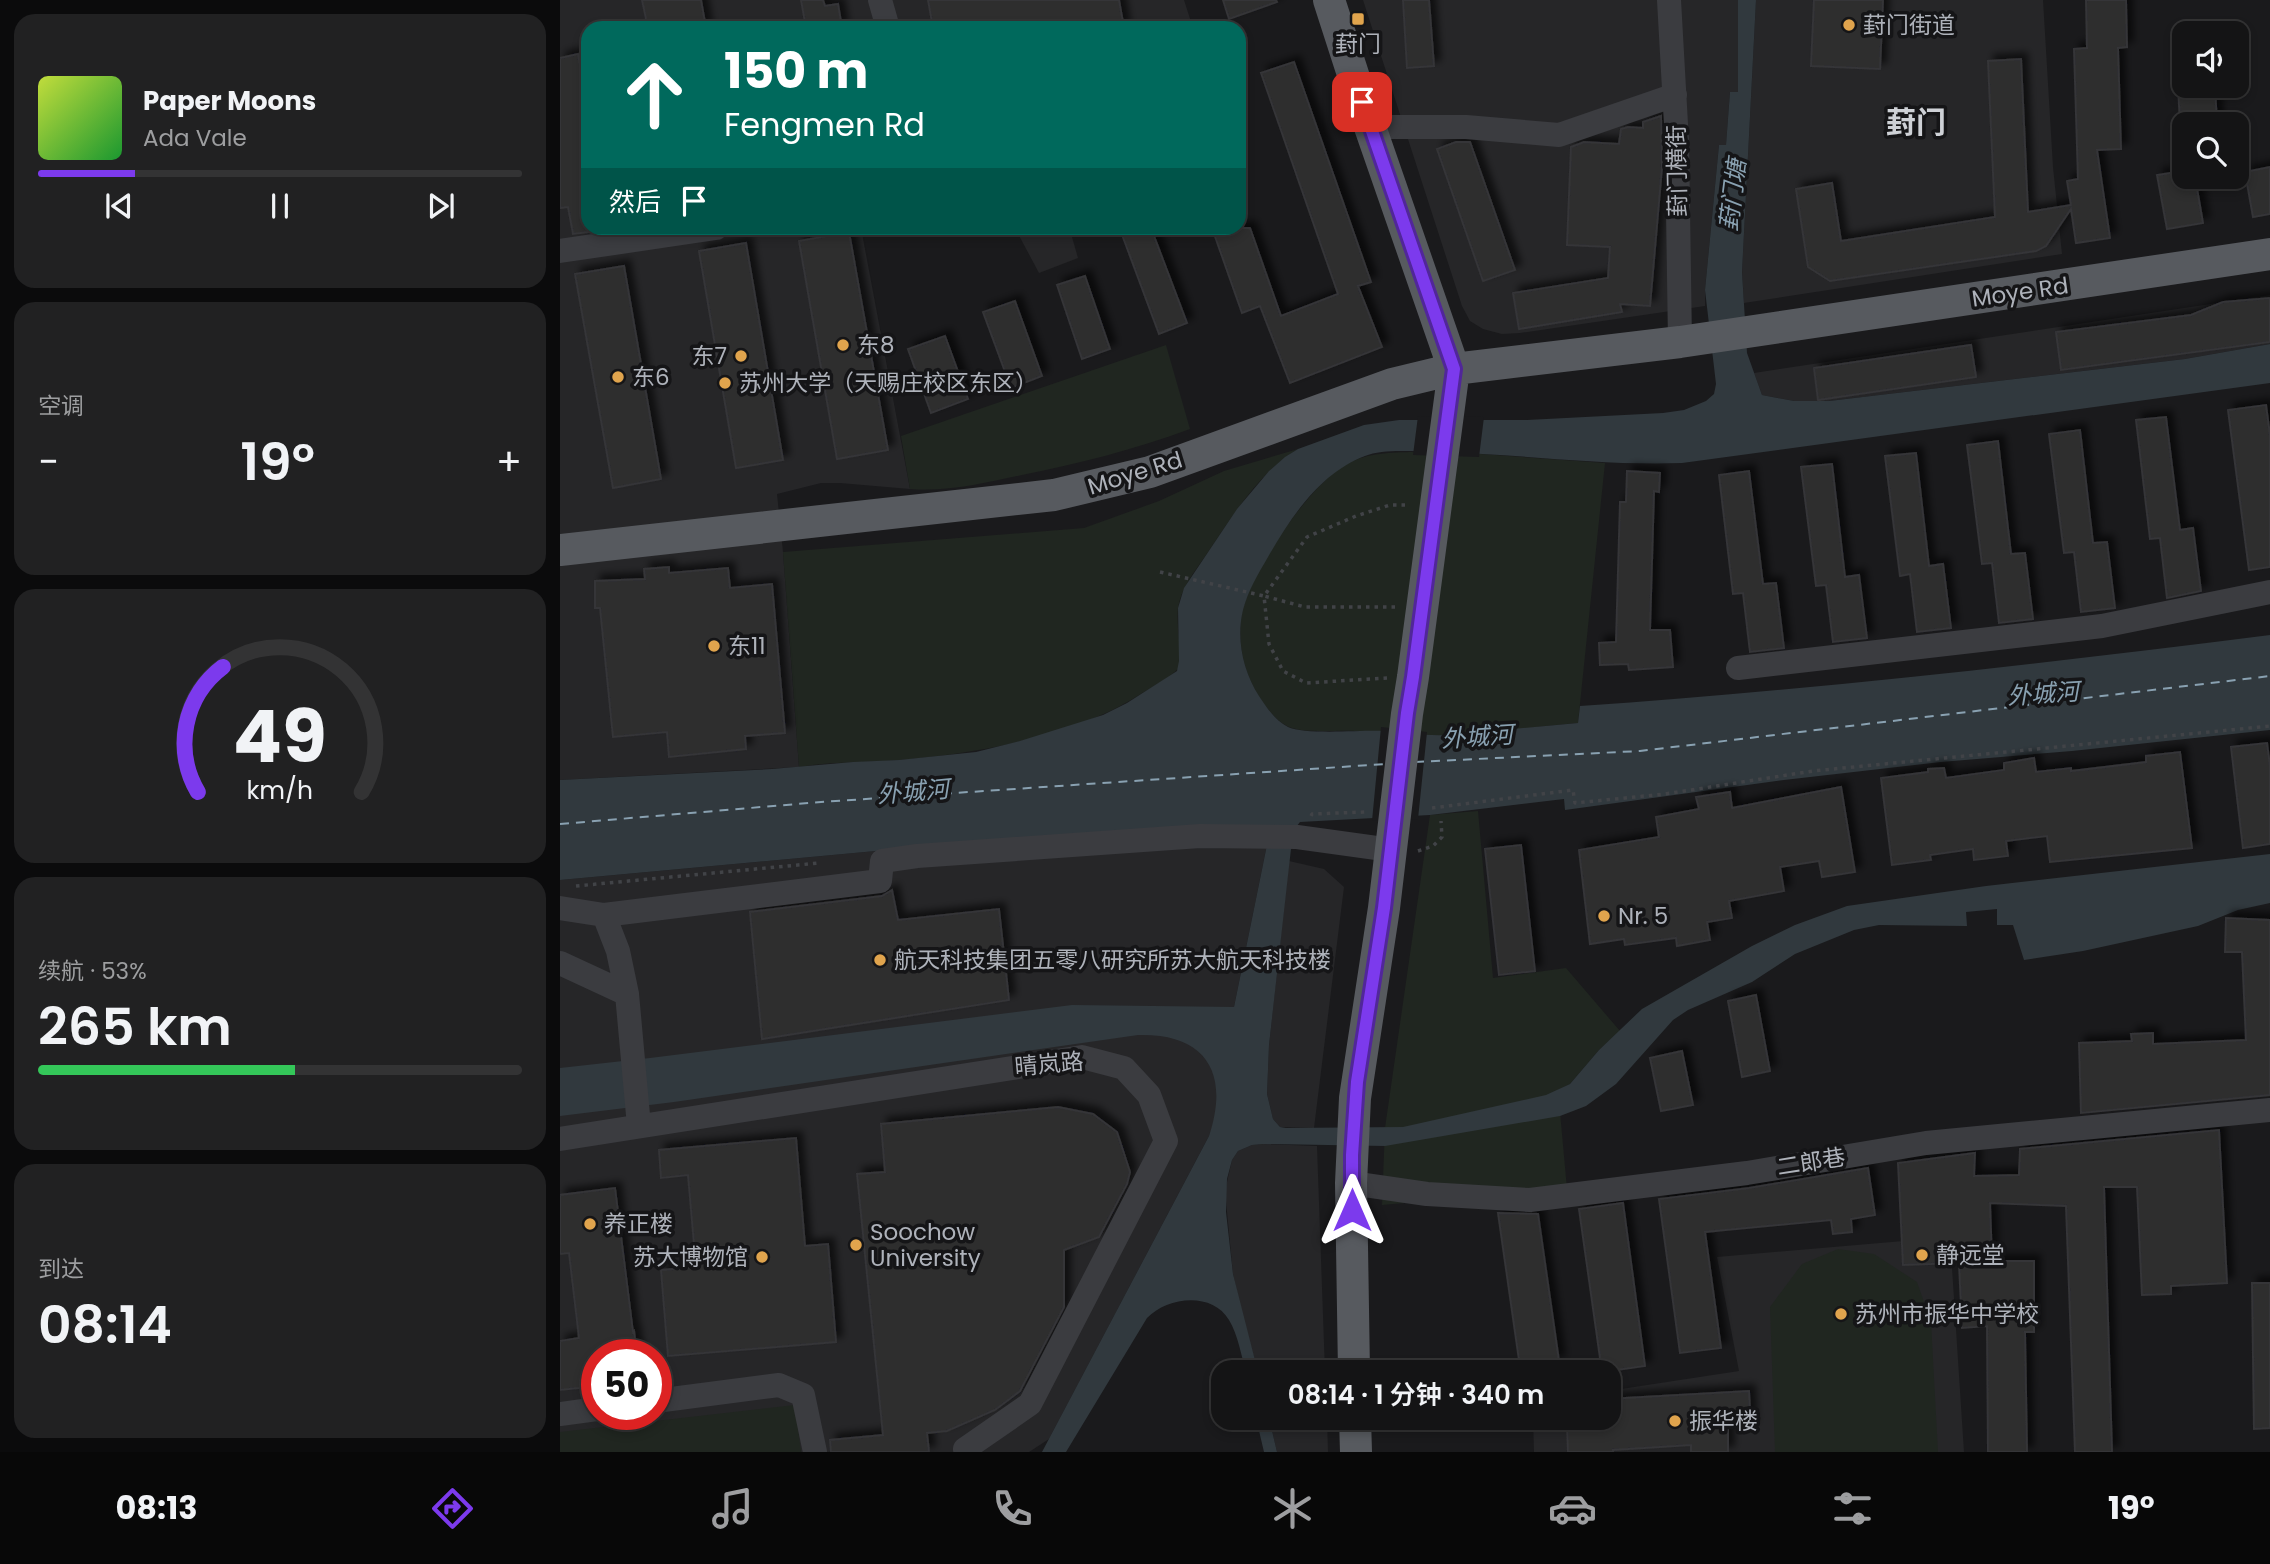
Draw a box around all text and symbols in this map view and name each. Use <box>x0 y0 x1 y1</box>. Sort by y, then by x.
place label: 葑门街道 <box>1863 9 1955 41</box>
marker: 葑门 <box>1350 11 1366 27</box>
marker: 葑门街道 <box>1841 17 1857 33</box>
map controls <box>2172 21 2249 189</box>
button: sound <box>2172 21 2249 98</box>
place label: 葑门 <box>1335 28 1381 60</box>
text: 150 m <box>724 37 869 105</box>
icon: ahead <box>609 49 700 140</box>
pin <box>1332 72 1392 132</box>
text: Paper Moons <box>143 83 316 119</box>
icon: arrive <box>1343 83 1381 121</box>
district label: 葑门 <box>1886 101 1946 144</box>
text: Fengmen Rd <box>724 102 925 147</box>
button: search <box>2172 112 2249 189</box>
text: Ada Vale <box>143 122 247 154</box>
street label: 葑门横街 <box>1660 125 1694 217</box>
water label: 葑门塘 <box>1712 153 1754 233</box>
icon: arrive <box>675 182 713 220</box>
text: 然后 <box>609 184 661 220</box>
icon: previous <box>100 187 138 225</box>
icon: pause <box>261 187 299 225</box>
icon: next <box>422 187 460 225</box>
street label: Moye Rd <box>1970 269 2070 315</box>
place label: 东8 <box>857 329 895 361</box>
marker: 东8 <box>835 337 851 353</box>
place label: 东7 <box>691 340 727 372</box>
marker: 东7 <box>733 348 749 364</box>
place label: 东6 <box>632 361 670 393</box>
place label: 苏州大学（天赐庄校区东区） <box>739 367 1038 399</box>
marker: 东6 <box>610 369 626 385</box>
marker: 苏州大学（天赐庄校区东区） <box>717 375 733 391</box>
text: 空调 <box>38 390 84 422</box>
text: 19° <box>240 425 315 498</box>
text: − <box>38 435 59 488</box>
text: + <box>496 435 522 488</box>
street label: Moye Rd <box>1084 443 1186 503</box>
place label: 东11 <box>728 630 766 662</box>
marker: 东11 <box>706 638 722 654</box>
water label: 外城河 <box>2006 674 2084 712</box>
text: 49 <box>233 686 327 787</box>
water label: 外城河 <box>1440 717 1518 755</box>
water label: 外城河 <box>876 772 954 811</box>
text: km/h <box>247 773 313 808</box>
place label: Nr. 5 <box>1618 900 1668 932</box>
marker: Nr. 5 <box>1596 908 1612 924</box>
place label: 航天科技集团五零八研究所苏大航天科技楼 <box>894 944 1331 976</box>
marker: 航天科技集团五零八研究所苏大航天科技楼 <box>872 952 888 968</box>
text: 续航 · 53% <box>38 955 147 987</box>
text: 265 km <box>38 990 232 1063</box>
street label: 晴岚路 <box>1013 1045 1085 1083</box>
street label: 二郎巷 <box>1774 1141 1848 1183</box>
position arrow <box>1315 1173 1389 1247</box>
place label: 养正楼 <box>604 1208 673 1240</box>
marker: 养正楼 <box>582 1216 598 1232</box>
place label: Soochow University <box>870 1216 981 1274</box>
marker: Soochow University <box>848 1237 864 1253</box>
place label: 静远堂 <box>1936 1239 2005 1271</box>
place label: 苏大博物馆 <box>633 1241 748 1273</box>
marker: 静远堂 <box>1914 1247 1930 1263</box>
marker: 苏大博物馆 <box>754 1249 770 1265</box>
text: 到达 <box>38 1253 84 1285</box>
text: 08:14 <box>38 1288 172 1361</box>
place label: 苏州市振华中学校 <box>1855 1298 2039 1330</box>
marker: 苏州市振华中学校 <box>1833 1306 1849 1322</box>
speed limit sign: 50 <box>581 1339 672 1430</box>
text: 08:14 · 1 分钟 · 340 m <box>1288 1377 1544 1413</box>
place label: 振华楼 <box>1689 1405 1758 1437</box>
marker: 振华楼 <box>1667 1413 1683 1429</box>
icon: directions <box>428 1484 477 1533</box>
icon: music <box>708 1484 757 1533</box>
icon: phone <box>988 1484 1037 1533</box>
icon: climate <box>1268 1484 1317 1533</box>
icon: car <box>1548 1484 1597 1533</box>
icon: filters <box>1828 1484 1877 1533</box>
text: 08:13 <box>115 1485 198 1530</box>
text: 19° <box>2108 1485 2155 1530</box>

